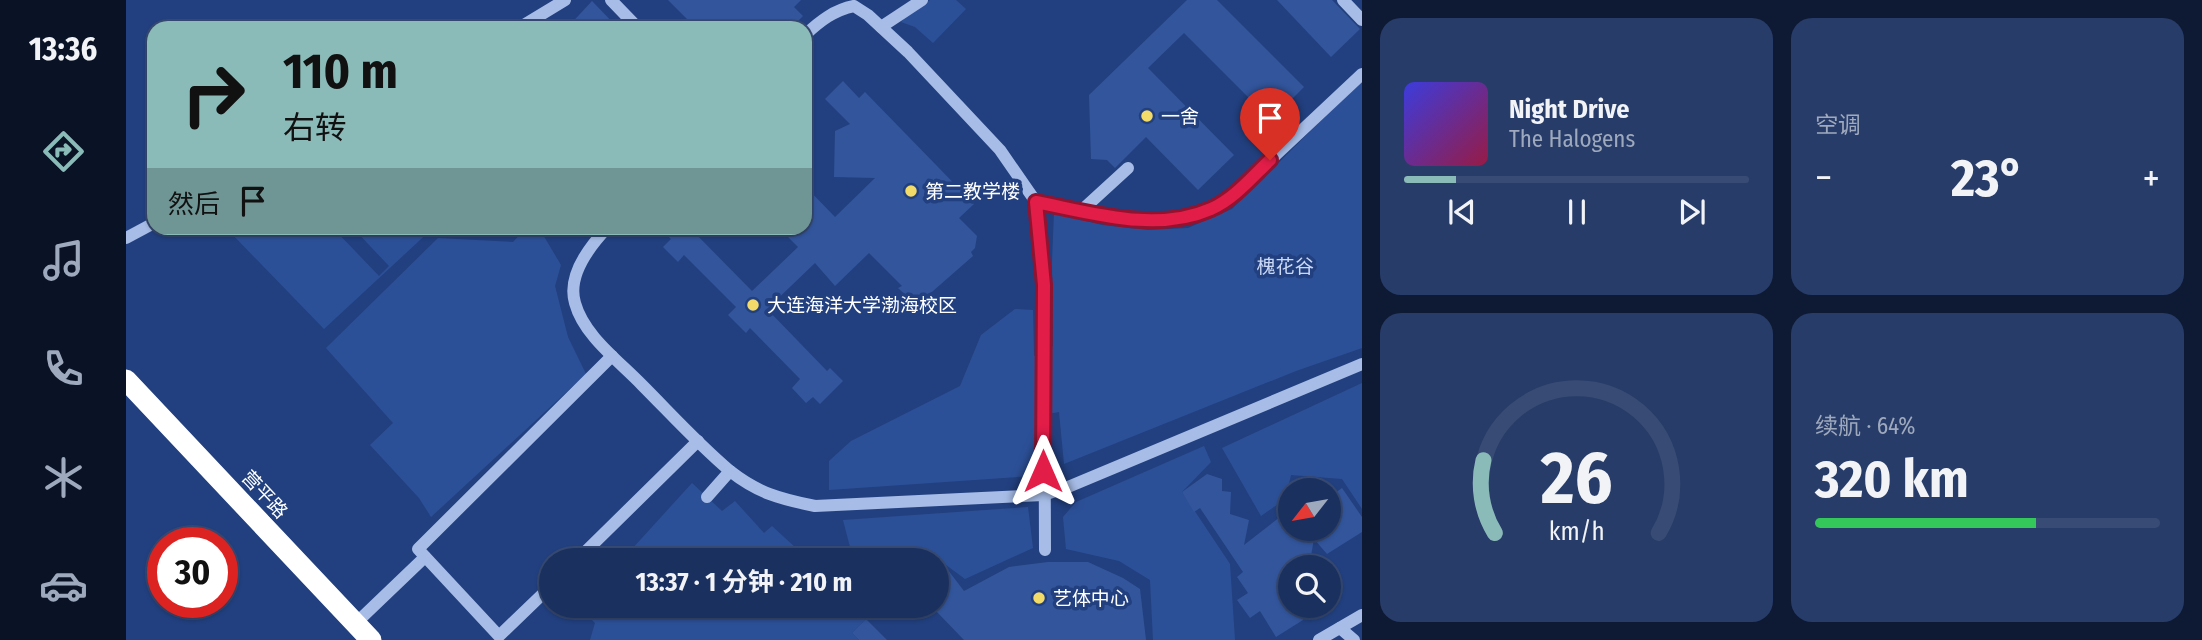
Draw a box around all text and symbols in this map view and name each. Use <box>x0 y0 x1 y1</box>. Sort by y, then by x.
text: 13:36 <box>29 30 97 68</box>
text: 110 m <box>283 42 398 101</box>
icon: right <box>168 49 259 140</box>
pin <box>1240 88 1300 160</box>
text: Night Drive <box>1509 94 1629 125</box>
icon: arrive <box>1251 99 1289 137</box>
place label: 一舍 <box>1161 105 1199 128</box>
marker: 一舍 <box>1139 108 1155 124</box>
text: 右转 <box>283 109 347 147</box>
text: 空调 <box>1815 111 1861 139</box>
text: The Halogens <box>1509 125 1635 153</box>
icon: directions <box>39 127 88 176</box>
text: 23° <box>1951 147 2024 210</box>
text: − <box>1815 155 1832 201</box>
text: + <box>2143 155 2160 201</box>
place label: 第二教学楼 <box>925 180 1020 203</box>
icon: arrive <box>234 182 272 220</box>
marker: 第二教学楼 <box>903 183 919 199</box>
text: 然后 <box>168 189 220 220</box>
icon: previous <box>1443 193 1481 231</box>
icon: pause <box>1558 193 1596 231</box>
icon: next <box>1673 193 1711 231</box>
icon: music <box>39 236 88 285</box>
park label: 槐花谷 <box>1256 255 1314 278</box>
place label: 大连海洋大学渤海校区 <box>767 294 957 317</box>
marker: 大连海洋大学渤海校区 <box>745 297 761 313</box>
icon: phone <box>39 344 88 393</box>
text: 续航 · 64% <box>1815 412 1916 440</box>
position arrow <box>1006 434 1080 508</box>
text: 26 <box>1540 436 1612 523</box>
text: 320 km <box>1815 448 1969 511</box>
icon: climate <box>39 453 88 502</box>
street label: 营平路 <box>237 466 292 523</box>
north arrow <box>1278 478 1340 541</box>
map controls <box>1278 478 1341 618</box>
text: km/h <box>1549 517 1604 547</box>
speed limit sign: 30 <box>147 527 238 618</box>
button: search <box>1278 555 1341 618</box>
icon: car <box>39 561 88 610</box>
text: 13:37 · 1 分钟 · 210 m <box>636 567 852 598</box>
place label: 艺体中心 <box>1053 587 1129 610</box>
marker: 艺体中心 <box>1031 590 1047 606</box>

